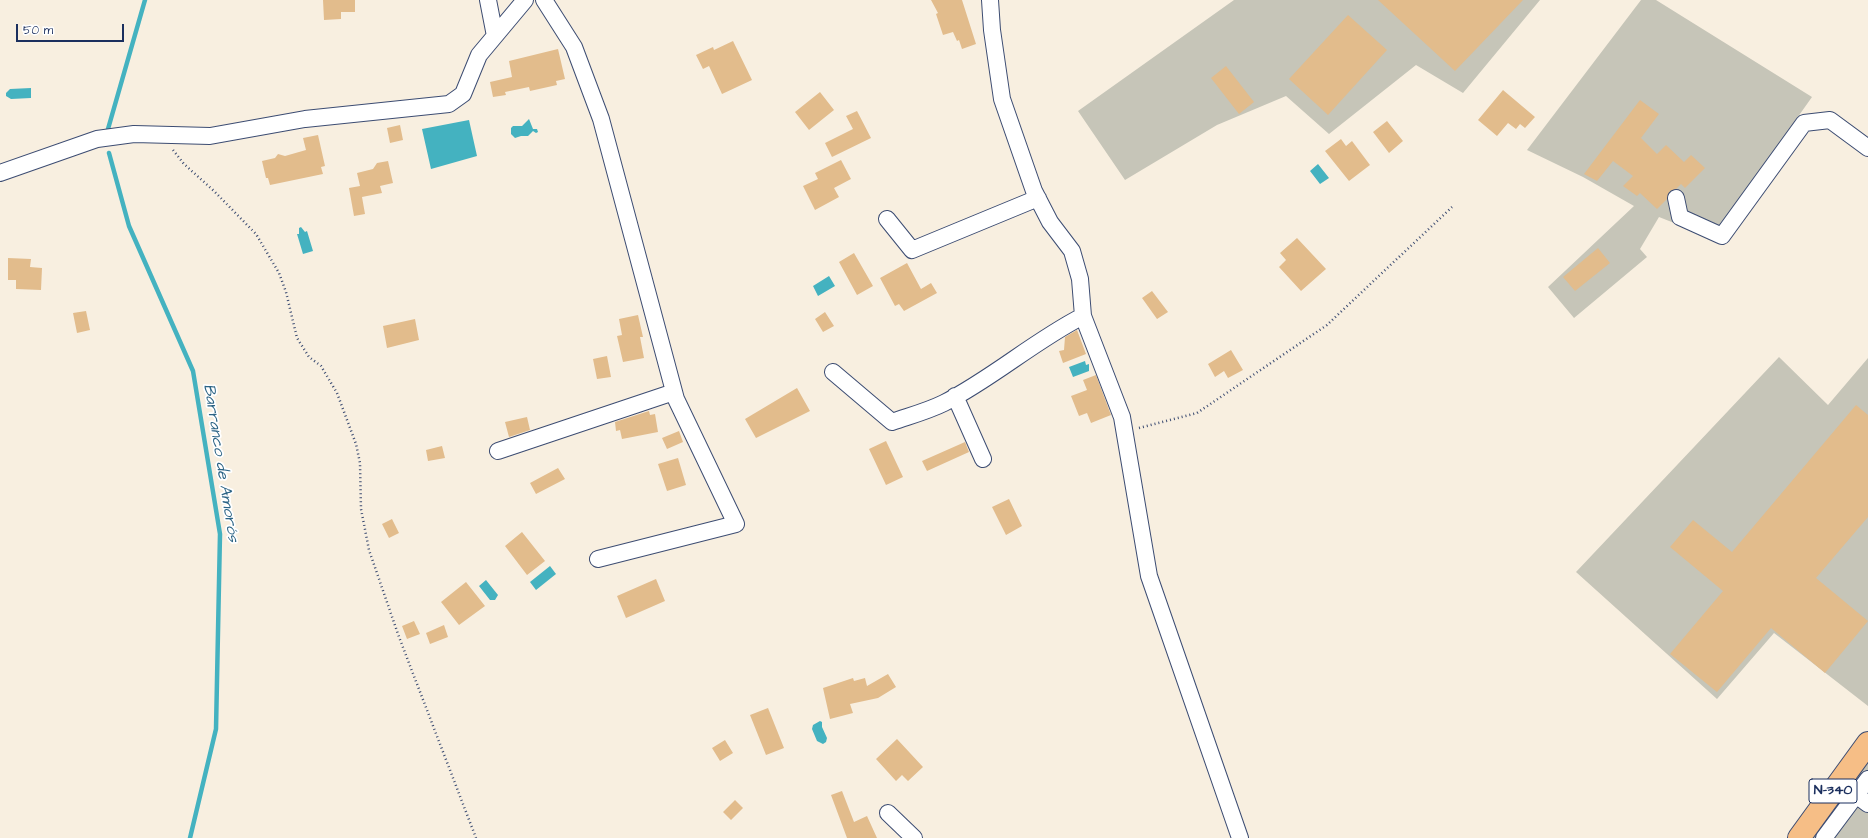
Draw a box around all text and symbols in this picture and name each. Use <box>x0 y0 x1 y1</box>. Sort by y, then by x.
scale bar <box>18 16 126 42</box>
text: 50 m <box>23 22 53 39</box>
water label: Barranco de Amorós <box>198 383 242 543</box>
road number: N-340 <box>1809 779 1857 803</box>

